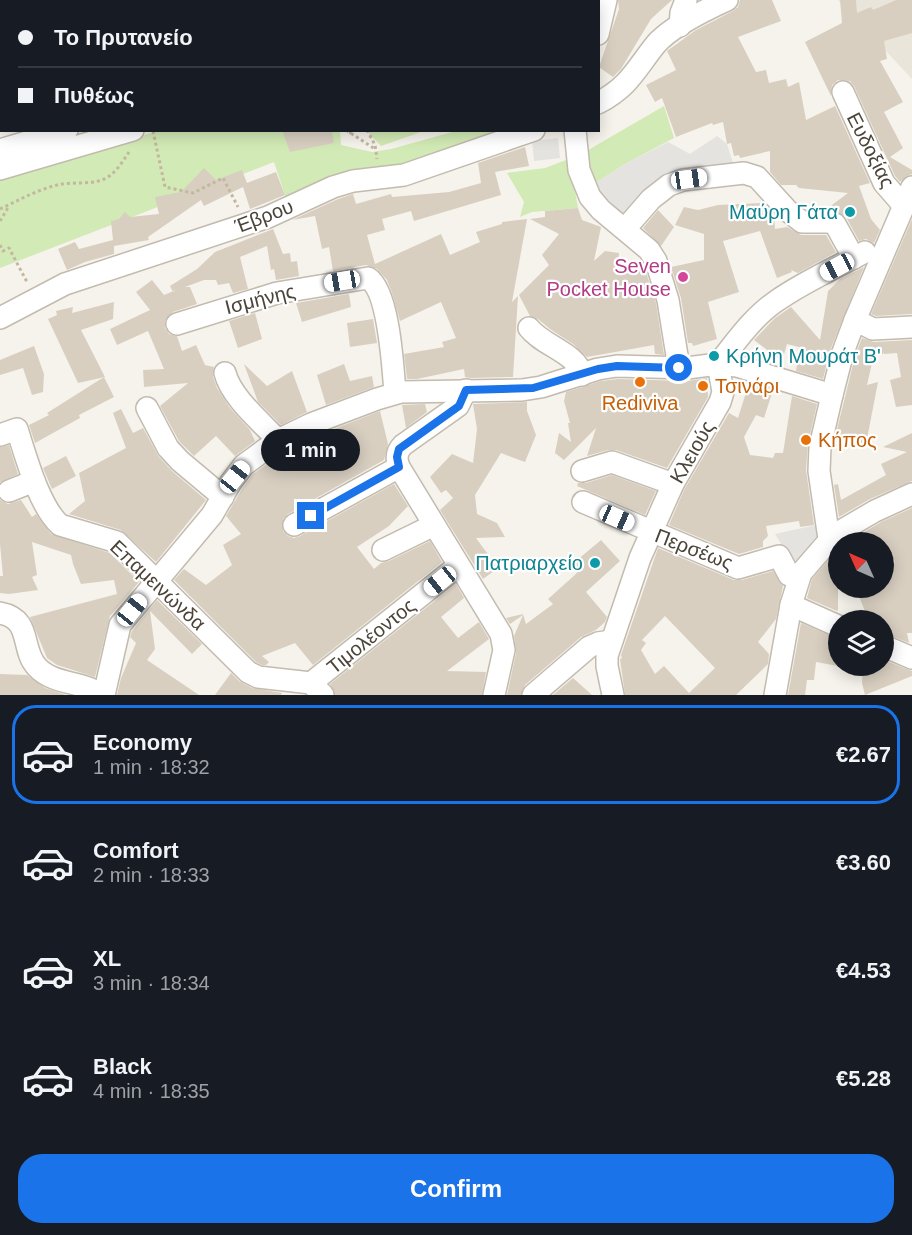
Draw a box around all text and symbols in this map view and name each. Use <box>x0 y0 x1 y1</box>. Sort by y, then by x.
text: Το Πρυτανείο <box>54 25 193 50</box>
text: Πυθέως <box>54 83 135 108</box>
street label: Ευδοξίας <box>843 109 899 191</box>
car <box>670 168 708 190</box>
street label: Έβρου <box>231 195 296 237</box>
place label: Μαύρη Γάτα <box>729 201 838 223</box>
marker: Μαύρη Γάτα <box>843 205 857 219</box>
car <box>817 251 857 283</box>
place label: Seven Pocket House <box>546 255 671 300</box>
car <box>323 269 361 293</box>
marker: Seven Pocket House <box>676 270 690 284</box>
street label: Ισμήνης <box>223 280 298 318</box>
place label: Κρήνη Μουράτ Β' <box>726 345 881 367</box>
marker: Κρήνη Μουράτ Β' <box>707 349 721 363</box>
route start <box>665 354 692 381</box>
marker: Rediviva <box>633 375 647 389</box>
place label: Τσινάρι <box>715 375 779 397</box>
marker: Τσινάρι <box>696 379 710 393</box>
place label: Rediviva <box>602 392 679 414</box>
street label: Κλειούς <box>665 417 719 487</box>
callout: 1 min <box>262 429 360 471</box>
place label: Κήπος <box>818 429 877 451</box>
marker: Κήπος <box>799 433 813 447</box>
text: 1 min <box>284 439 337 461</box>
car <box>217 457 253 497</box>
route end <box>297 502 324 529</box>
car <box>597 502 637 534</box>
street label: Περσέως <box>652 524 736 574</box>
north arrow <box>828 532 894 598</box>
map controls <box>828 532 894 676</box>
street label: Επαμεινώνδα <box>106 535 210 635</box>
place label: Πατριαρχείο <box>475 552 583 574</box>
marker: Πατριαρχείο <box>588 556 602 570</box>
car <box>420 563 460 599</box>
car <box>114 590 150 630</box>
street label: Τιμολέοντος <box>323 594 420 678</box>
button: layers <box>828 610 894 676</box>
icon: car <box>21 728 75 782</box>
text: Economy <box>93 730 192 755</box>
text: €2.67 <box>836 742 891 767</box>
text: 1 min · 18:32 <box>93 756 210 778</box>
icon: car <box>21 836 75 890</box>
text: Comfort <box>93 838 179 863</box>
text: €3.60 <box>836 850 891 875</box>
text: 2 min · 18:33 <box>93 864 210 886</box>
icon: car <box>21 944 75 998</box>
text: XL <box>93 946 121 971</box>
text: €4.53 <box>836 958 891 983</box>
text: 3 min · 18:34 <box>93 972 210 994</box>
icon: car <box>21 1052 75 1106</box>
text: Black <box>93 1054 152 1079</box>
text: €5.28 <box>836 1066 891 1091</box>
text: 4 min · 18:35 <box>93 1080 210 1102</box>
button: Confirm <box>18 1154 894 1223</box>

